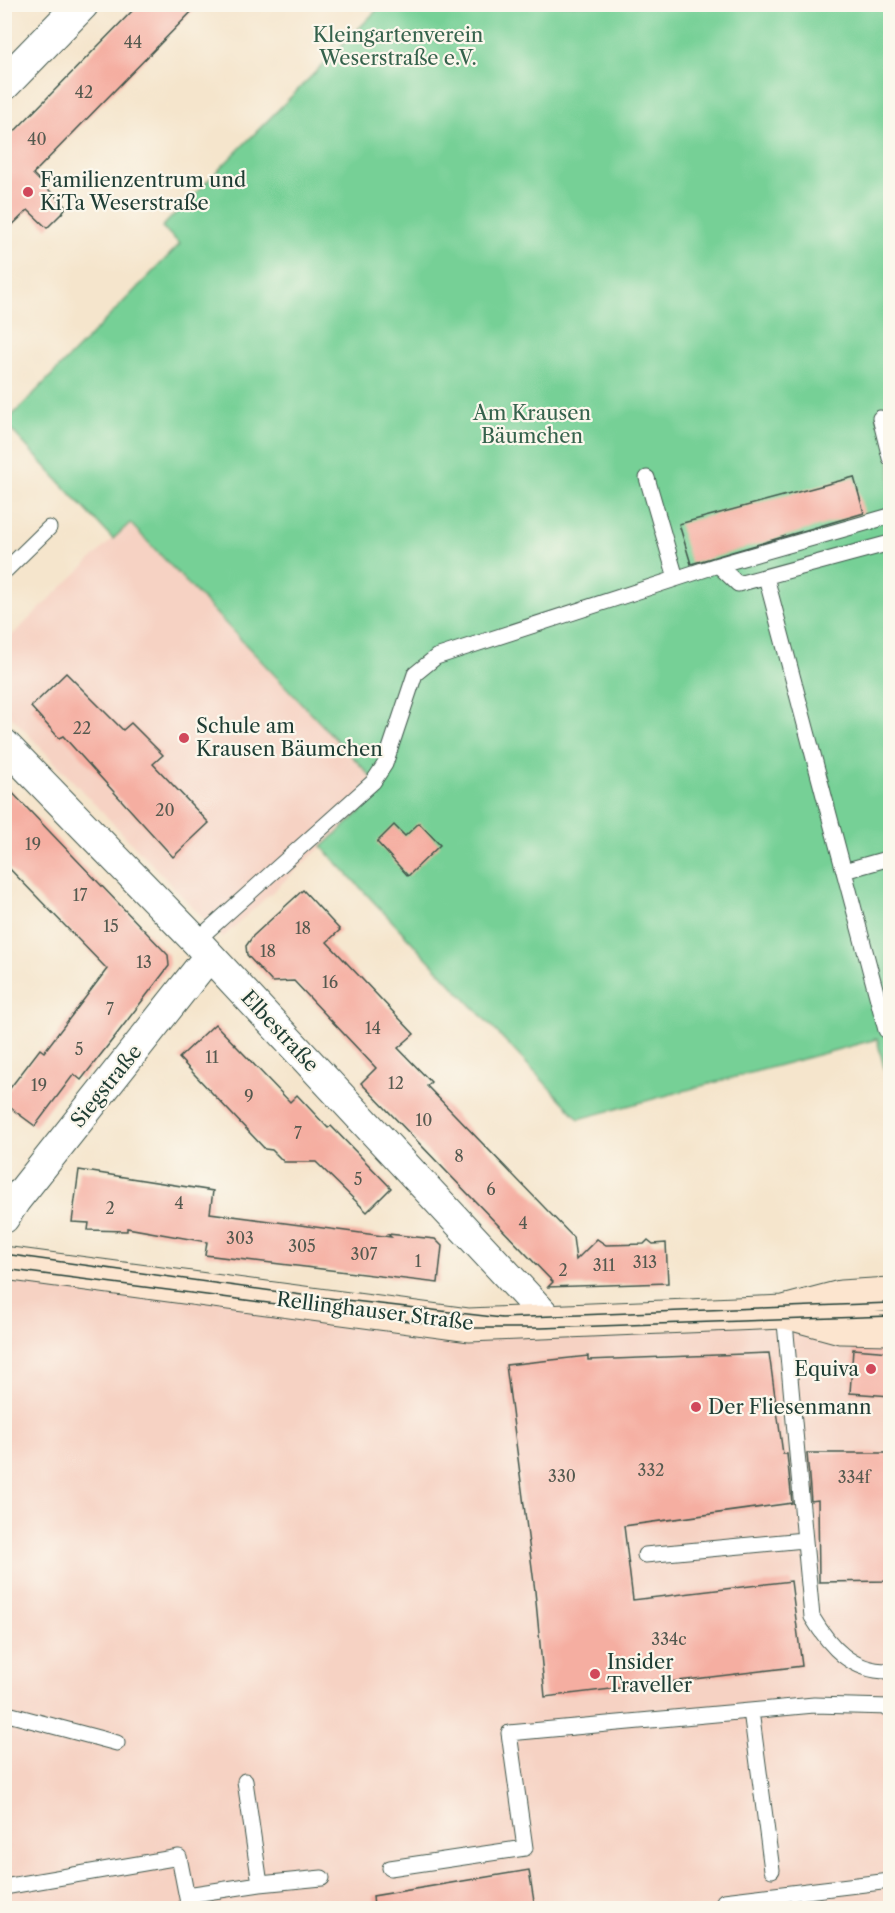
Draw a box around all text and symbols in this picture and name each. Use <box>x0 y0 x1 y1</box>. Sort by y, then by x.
park label: Kleingartenverein Weserstraße e.V. <box>313 23 484 70</box>
house number: 44 <box>124 32 142 52</box>
house number: 42 <box>75 82 93 102</box>
house number: 40 <box>27 129 47 149</box>
place label: Familienzentrum und KiTa Weserstraße <box>40 168 246 215</box>
marker: Familienzentrum und KiTa Weserstraße <box>21 185 35 199</box>
park label: Am Krausen Bäumchen <box>472 401 591 448</box>
place label: Schule am Krausen Bäumchen <box>196 714 383 761</box>
house number: 22 <box>73 718 91 738</box>
marker: Schule am Krausen Bäumchen <box>177 731 191 745</box>
house number: 20 <box>155 800 175 820</box>
house number: 19 <box>25 834 41 854</box>
house number: 17 <box>73 885 87 905</box>
house number: 15 <box>103 916 119 936</box>
house number: 18 <box>295 918 311 938</box>
house number: 18 <box>260 941 276 961</box>
house number: 13 <box>136 952 152 972</box>
house number: 16 <box>322 972 338 992</box>
street label: Elbestraße <box>236 985 324 1077</box>
house number: 7 <box>106 999 114 1019</box>
house number: 14 <box>365 1018 381 1038</box>
house number: 5 <box>75 1039 83 1059</box>
street label: Siegstraße <box>65 1040 147 1132</box>
house number: 11 <box>205 1047 219 1067</box>
house number: 12 <box>388 1073 404 1093</box>
house number: 19 <box>31 1075 47 1095</box>
house number: 9 <box>244 1086 254 1106</box>
house number: 10 <box>416 1110 432 1130</box>
house number: 7 <box>294 1123 302 1143</box>
house number: 8 <box>454 1146 464 1166</box>
house number: 5 <box>354 1169 362 1189</box>
house number: 6 <box>486 1179 496 1199</box>
house number: 4 <box>174 1193 184 1213</box>
house number: 2 <box>105 1198 115 1218</box>
house number: 4 <box>518 1213 528 1233</box>
house number: 303 <box>226 1228 254 1248</box>
house number: 305 <box>288 1236 316 1256</box>
house number: 307 <box>351 1244 378 1264</box>
house number: 1 <box>415 1251 422 1271</box>
house number: 313 <box>633 1252 657 1272</box>
house number: 311 <box>593 1255 615 1275</box>
house number: 2 <box>558 1260 568 1280</box>
street label: Rellinghauser Straße <box>275 1287 475 1335</box>
place label: Equiva <box>794 1357 859 1381</box>
marker: Equiva <box>864 1362 878 1376</box>
place label: Der Fliesenmann <box>708 1395 872 1419</box>
marker: Der Fliesenmann <box>689 1400 703 1414</box>
house number: 332 <box>638 1460 664 1480</box>
house number: 330 <box>548 1466 576 1486</box>
house number: 334f <box>838 1467 873 1487</box>
house number: 334c <box>651 1629 687 1649</box>
place label: Insider Traveller <box>607 1650 693 1697</box>
marker: Insider Traveller <box>588 1667 602 1681</box>

